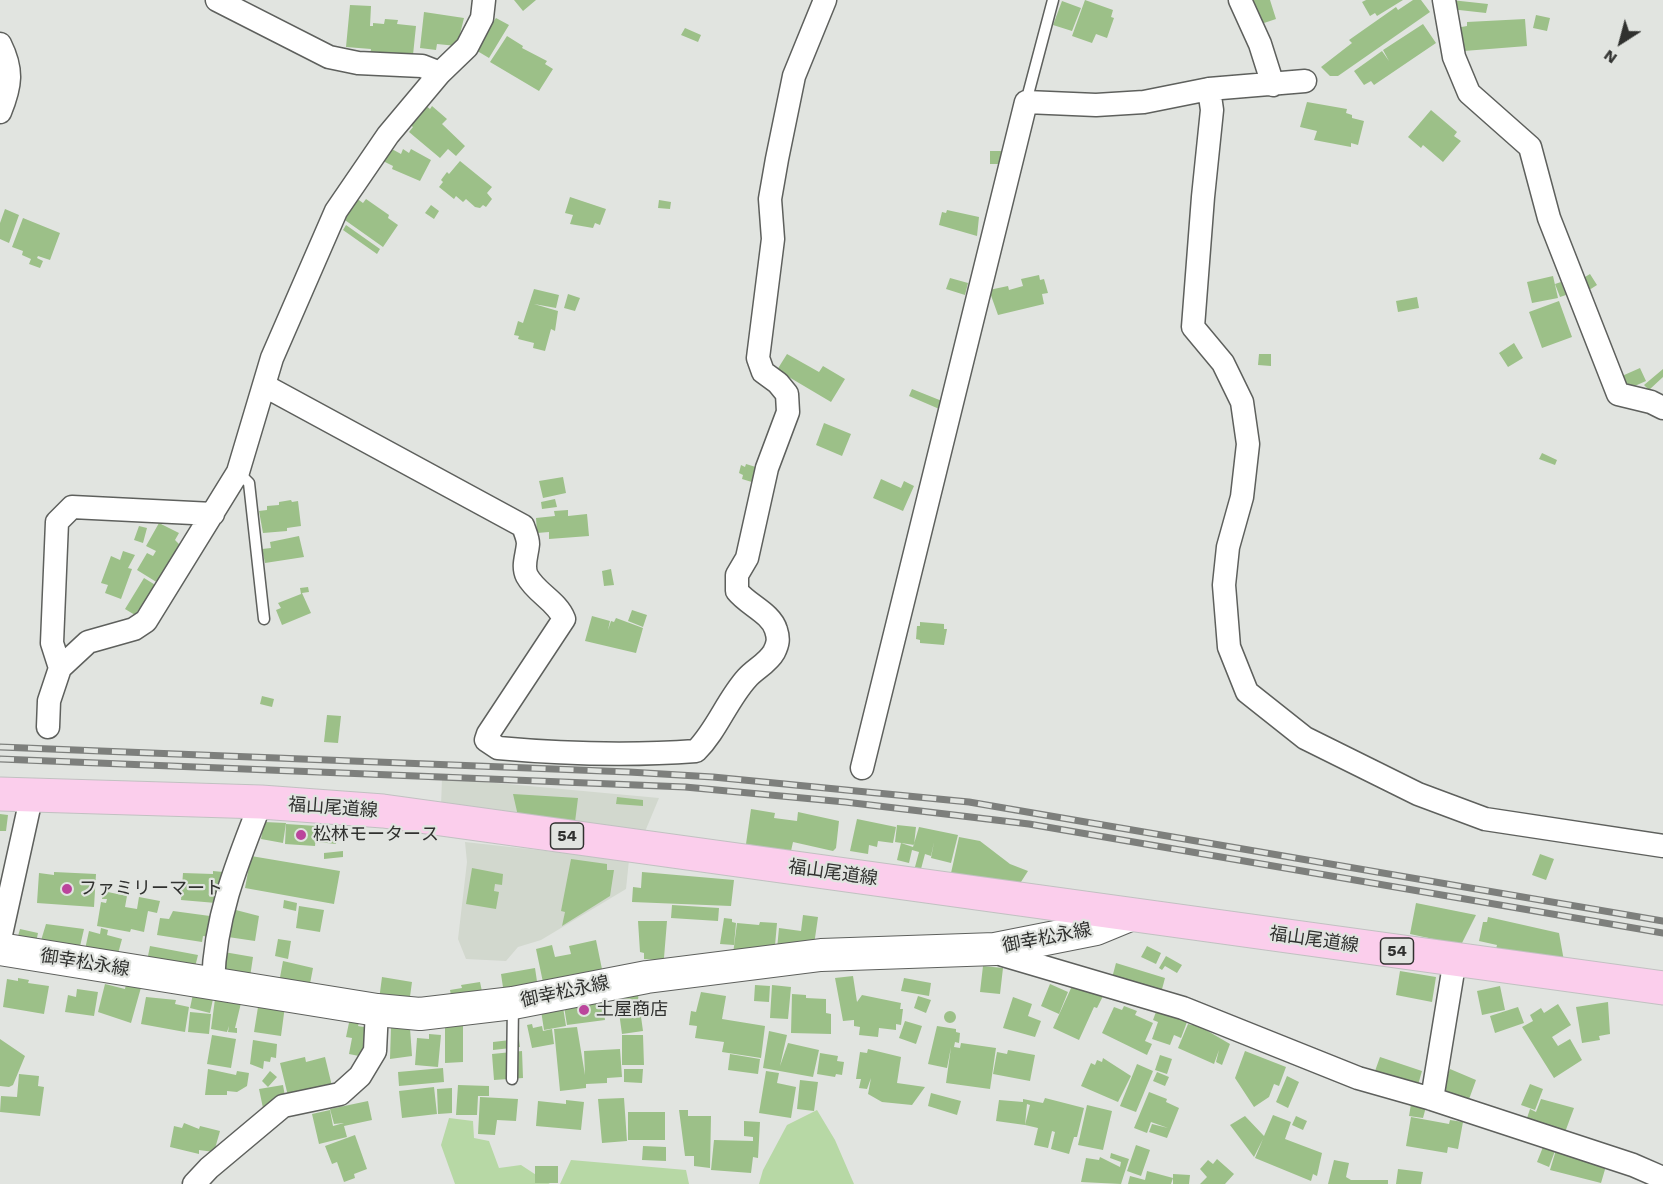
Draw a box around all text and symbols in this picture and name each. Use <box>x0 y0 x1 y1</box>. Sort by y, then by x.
north arrow <box>1591 12 1651 72</box>
text: N <box>1600 46 1621 68</box>
street label: 福山尾道線 <box>287 794 379 822</box>
road number: 54 <box>550 823 584 849</box>
place label: 松林モータース <box>313 824 439 846</box>
marker: 松林モータース <box>294 828 308 842</box>
street label: 福山尾道線 <box>787 856 879 890</box>
place label: ファミリーマート <box>79 878 223 900</box>
marker: ファミリーマート <box>60 882 74 896</box>
street label: 御幸松永線 <box>1001 919 1093 957</box>
street label: 福山尾道線 <box>1268 923 1360 957</box>
road number: 54 <box>1380 938 1414 964</box>
street label: 御幸松永線 <box>39 945 131 981</box>
street label: 御幸松永線 <box>519 972 611 1012</box>
place label: 土屋商店 <box>596 999 668 1021</box>
marker: 土屋商店 <box>577 1003 591 1017</box>

